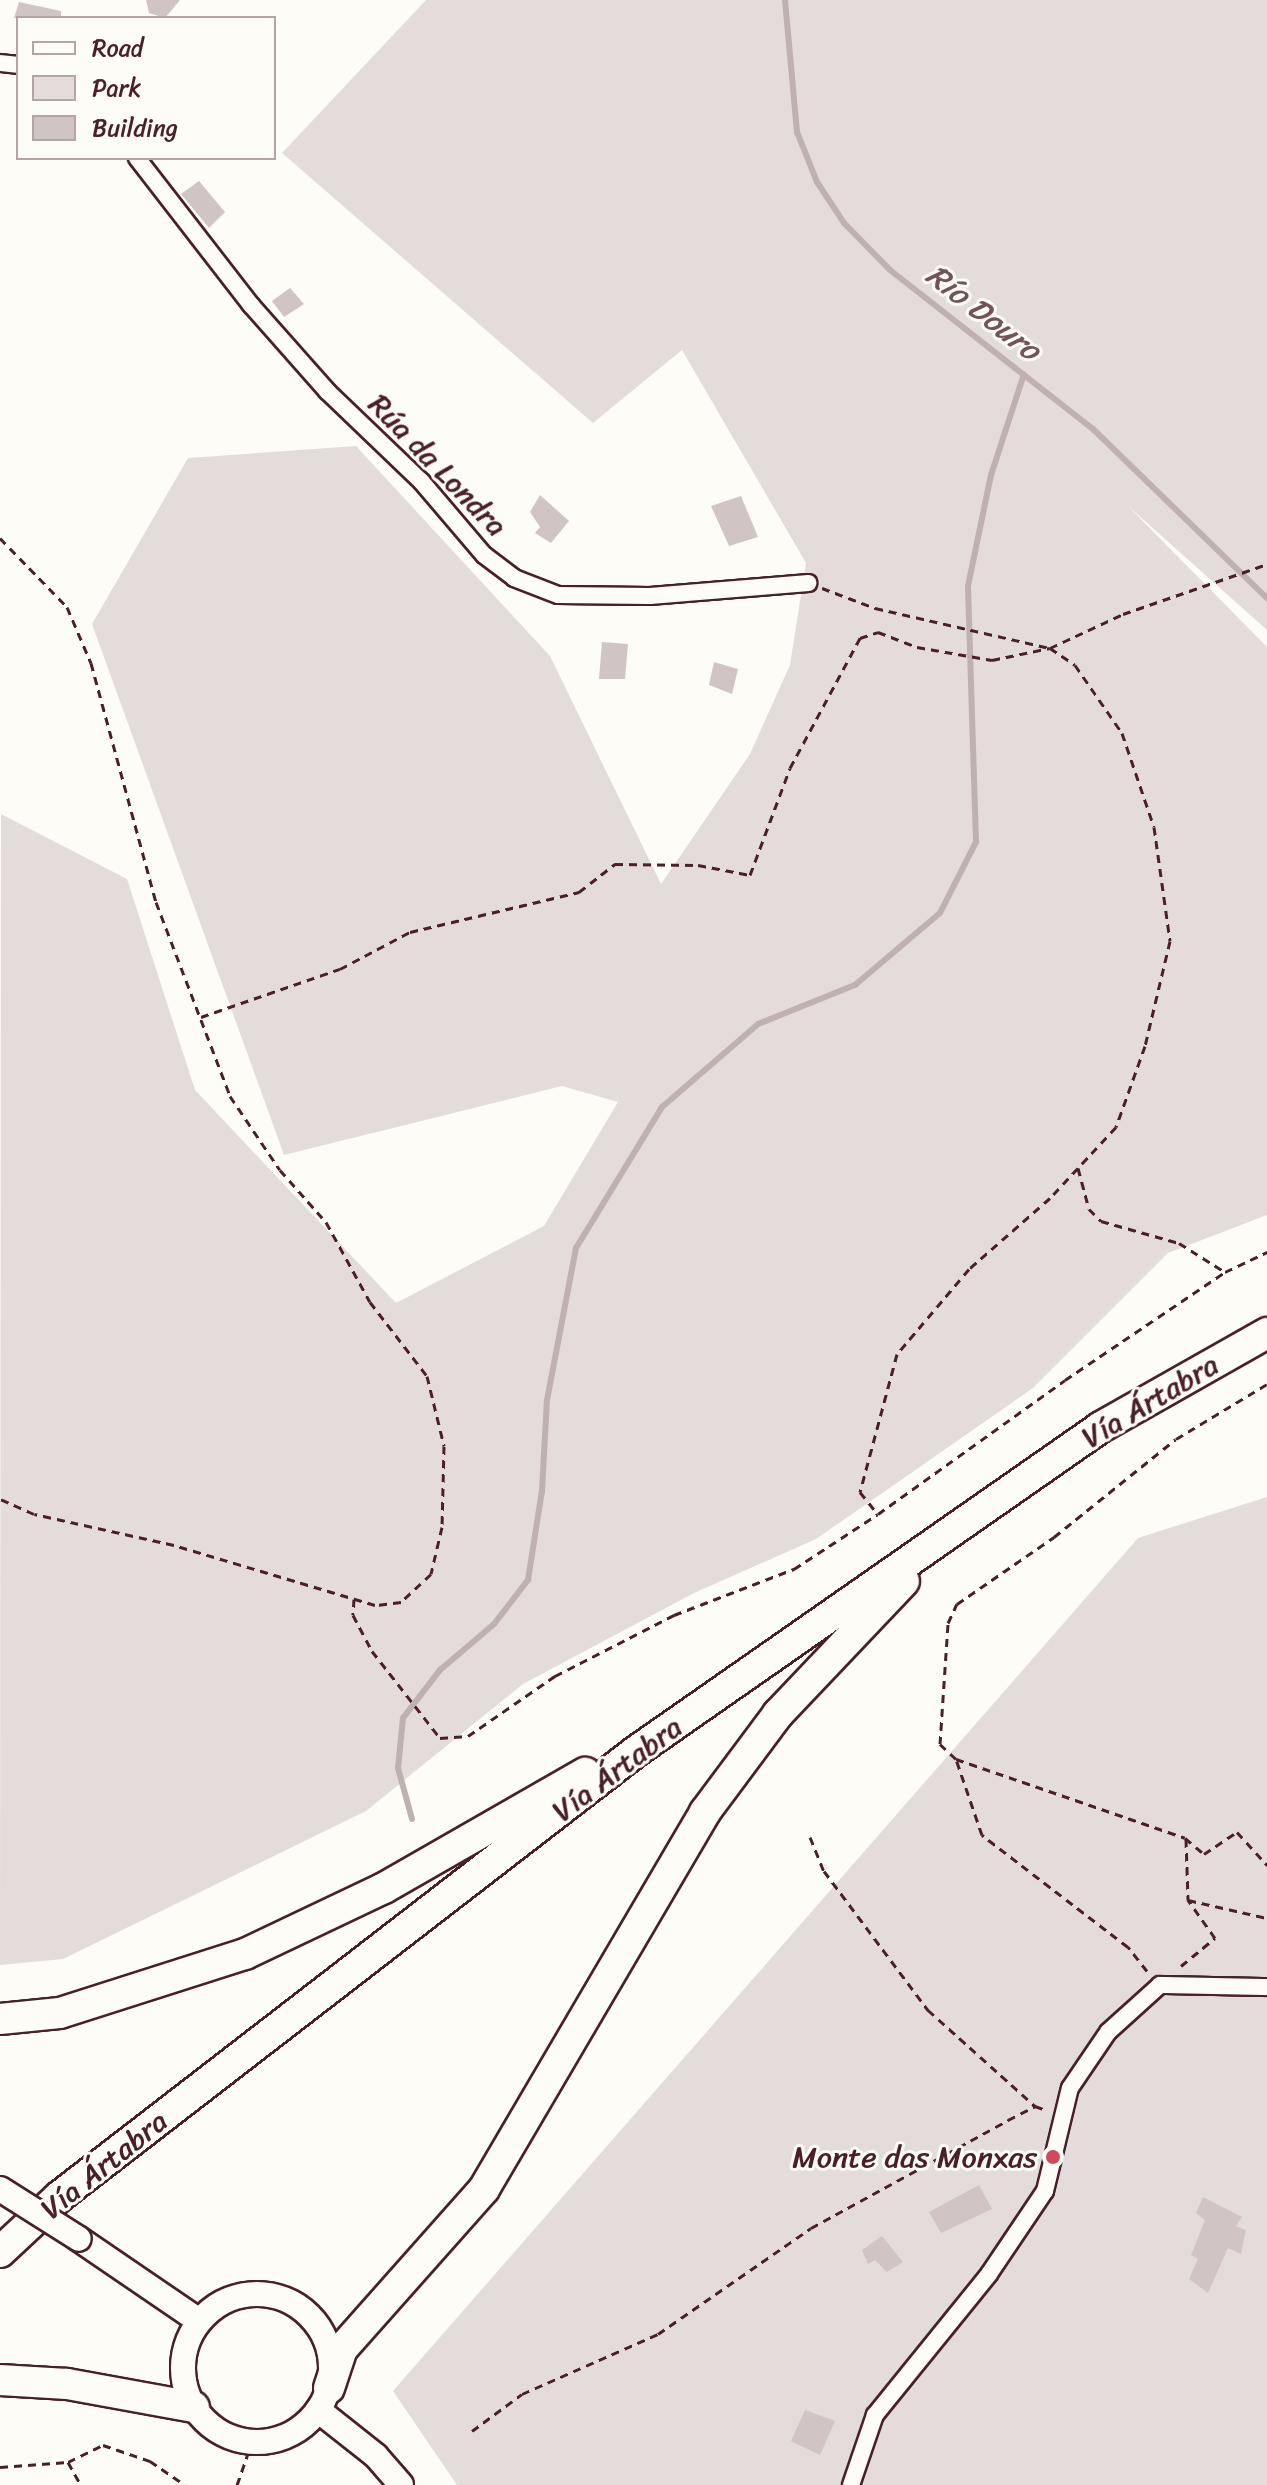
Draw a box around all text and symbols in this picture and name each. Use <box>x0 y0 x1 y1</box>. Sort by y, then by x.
legend <box>16 16 276 160</box>
text: Road <box>92 27 143 69</box>
text: Park <box>92 67 141 109</box>
text: Building <box>92 107 178 149</box>
water label: Río Douro <box>918 257 1048 369</box>
street label: Rúa da Londra <box>361 386 515 544</box>
street label: Vía Ártabra <box>1075 1346 1225 1456</box>
street label: Vía Ártabra <box>545 1709 689 1829</box>
street label: Vía Ártabra <box>33 2103 175 2227</box>
place label: Monte das Monxas <box>794 2139 1037 2175</box>
marker: Monte das Monxas <box>1044 2148 1062 2166</box>

